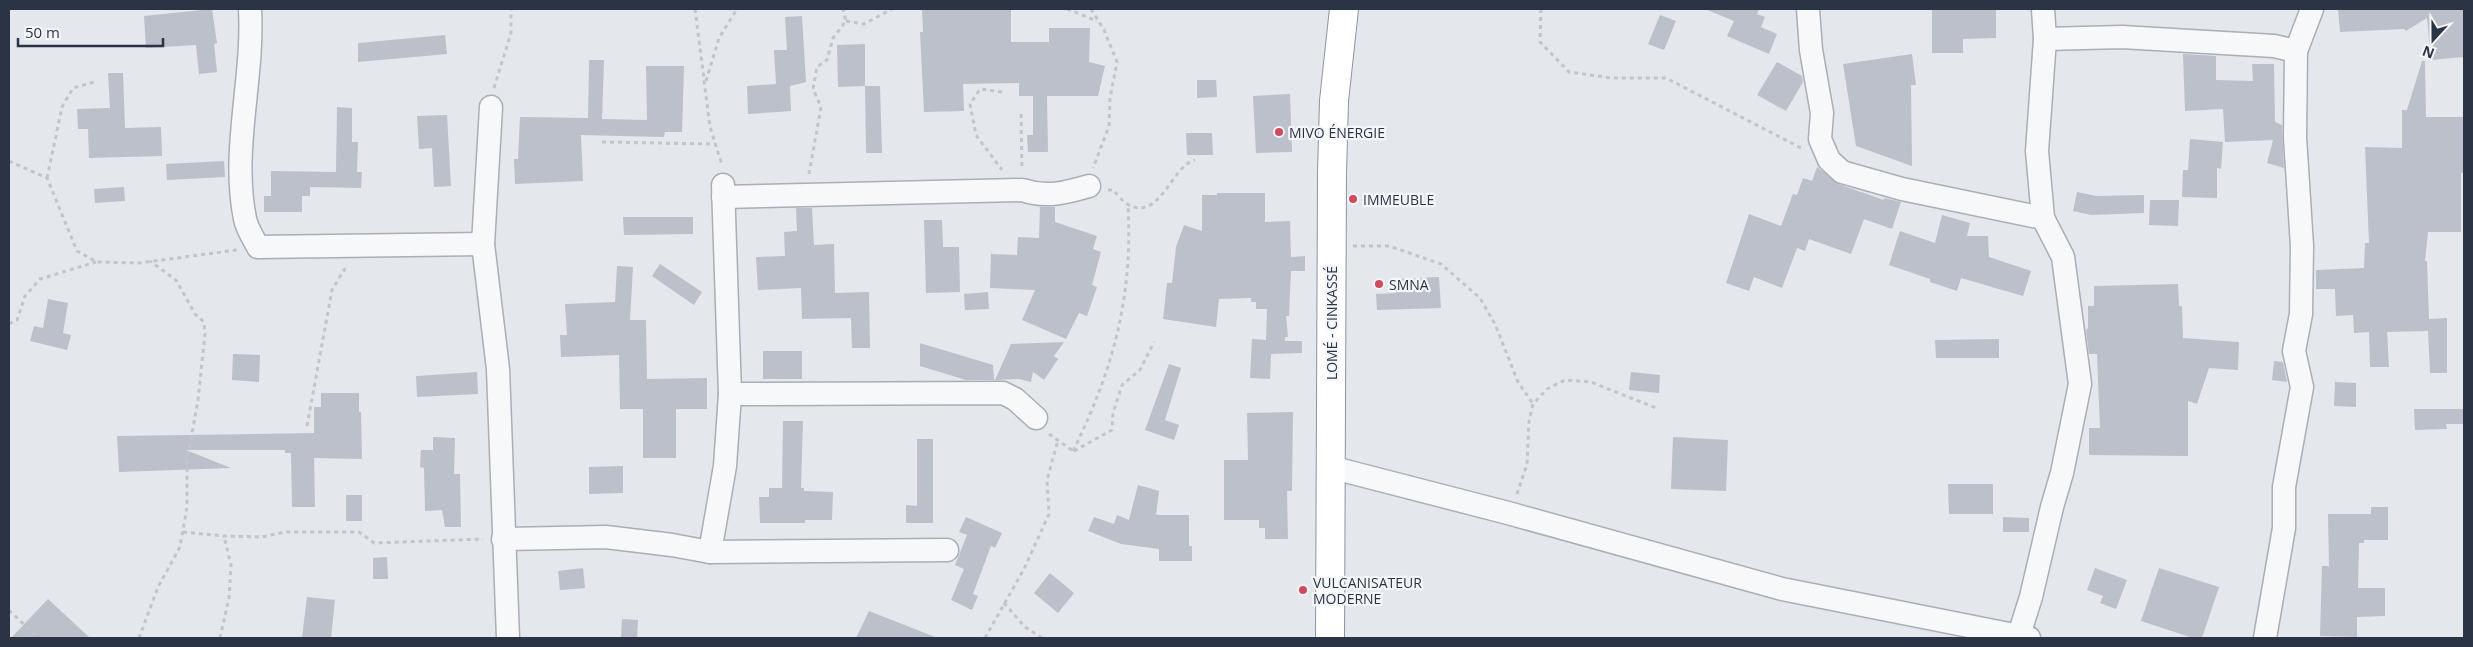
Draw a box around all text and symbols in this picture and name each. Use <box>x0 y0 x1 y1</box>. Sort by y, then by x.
scale bar <box>18 15 162 47</box>
north arrow <box>2408 15 2458 65</box>
text: 50 m <box>25 22 60 42</box>
text: N <box>2419 42 2437 64</box>
place label: MIVO ÉNERGIE <box>1289 123 1385 142</box>
marker: MIVO ÉNERGIE <box>1273 126 1285 138</box>
place label: IMMEUBLE <box>1363 190 1434 209</box>
marker: IMMEUBLE <box>1347 193 1359 205</box>
street label: LOMÉ - CINKASSÉ <box>1322 266 1341 380</box>
place label: SMNA <box>1389 275 1429 294</box>
marker: SMNA <box>1373 278 1385 290</box>
place label: VULCANISATEUR MODERNE <box>1313 573 1422 608</box>
marker: VULCANISATEUR MODERNE <box>1297 584 1309 596</box>

